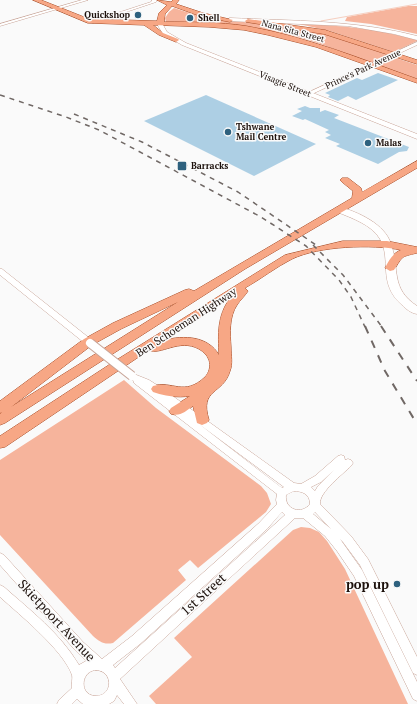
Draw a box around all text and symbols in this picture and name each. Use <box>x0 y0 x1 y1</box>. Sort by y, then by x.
place label: Quickshop <box>84 9 131 21</box>
marker: Quickshop <box>133 10 143 20</box>
place label: Shell <box>198 12 220 24</box>
marker: Shell <box>185 13 195 23</box>
street label: Nana Sita Street <box>260 17 327 45</box>
street label: Prince's Park Avenue <box>323 46 403 92</box>
street label: Visagie Street <box>257 68 314 100</box>
place label: Tshwane Mail Centre <box>236 121 287 143</box>
marker: Tshwane Mail Centre <box>223 127 233 137</box>
place label: Malas <box>376 137 401 149</box>
marker: Malas <box>363 138 373 148</box>
marker: Barracks <box>176 160 188 172</box>
place label: Barracks <box>191 160 228 172</box>
street label: Ben Schoeman Highway <box>133 284 239 360</box>
street label: 1st Street <box>176 569 230 619</box>
street label: Skietpoort Avenue <box>14 575 100 665</box>
place label: pop up <box>346 575 389 593</box>
marker: pop up <box>392 579 402 589</box>

